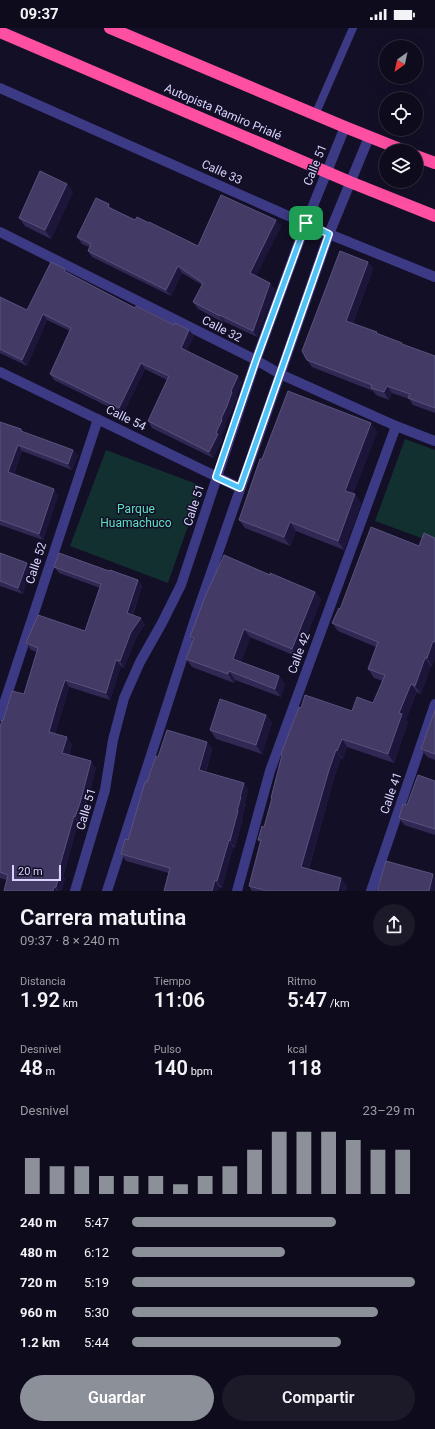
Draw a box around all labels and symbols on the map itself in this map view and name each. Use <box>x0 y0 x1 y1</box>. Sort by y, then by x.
north arrow <box>379 40 423 84</box>
street label: Autopista Ramiro Prialé <box>162 81 284 143</box>
street label: Calle 51 <box>300 142 330 188</box>
street label: Calle 33 <box>200 157 244 187</box>
pin <box>289 206 323 240</box>
street label: Calle 32 <box>200 313 245 345</box>
street label: Calle 54 <box>104 402 149 434</box>
street label: Calle 51 <box>181 482 207 528</box>
park label: Parque Huamachuco <box>100 502 172 530</box>
street label: Calle 52 <box>23 540 49 586</box>
street label: Calle 42 <box>285 630 313 676</box>
street label: Calle 41 <box>377 770 405 816</box>
street label: Calle 51 <box>73 786 99 832</box>
scale bar <box>12 863 61 882</box>

